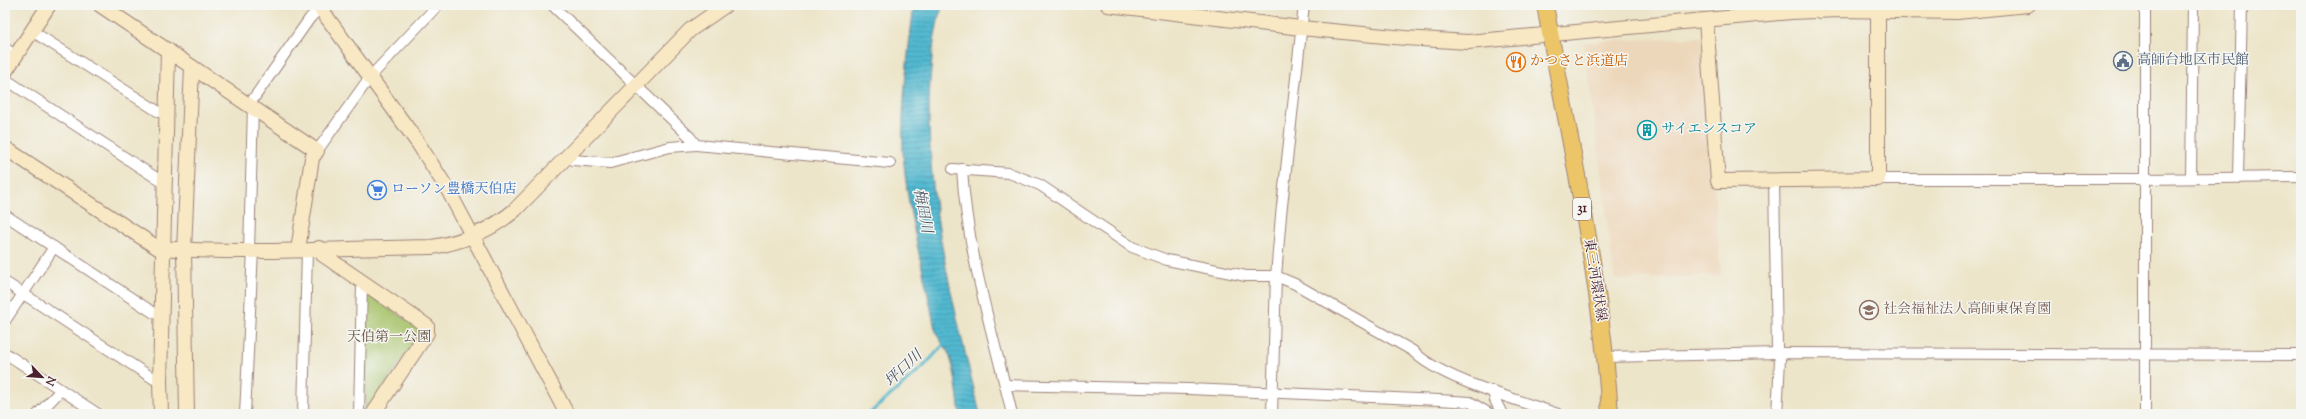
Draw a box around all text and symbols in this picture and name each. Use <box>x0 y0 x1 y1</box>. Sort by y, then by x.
public building icon: 高師台地区市民館 <box>2112 50 2134 72</box>
restaurant icon: かつさと浜道店 <box>1505 51 1527 73</box>
place label: 高師台地区市民館 <box>2137 51 2249 71</box>
place label: かつさと浜道店 <box>1530 52 1628 72</box>
building icon: サイエンスコア <box>1636 119 1658 141</box>
place label: サイエンスコア <box>1661 120 1757 140</box>
supermarket icon: ローソン豊橋天伯店 <box>366 179 388 201</box>
place label: ローソン豊橋天伯店 <box>391 180 516 200</box>
water label: 梅田川 <box>907 187 937 237</box>
road number: 31 <box>1573 198 1591 220</box>
street label: 東三河環状線 <box>1578 237 1610 323</box>
school or university icon: 社会福祉法人高師東保育園 <box>1858 299 1880 321</box>
place label: 社会福祉法人高師東保育園 <box>1883 300 2051 320</box>
park label: 天伯第一公園 <box>347 328 431 348</box>
water label: 坪口川 <box>880 345 929 392</box>
north arrow <box>22 357 62 397</box>
text: N <box>41 373 60 388</box>

